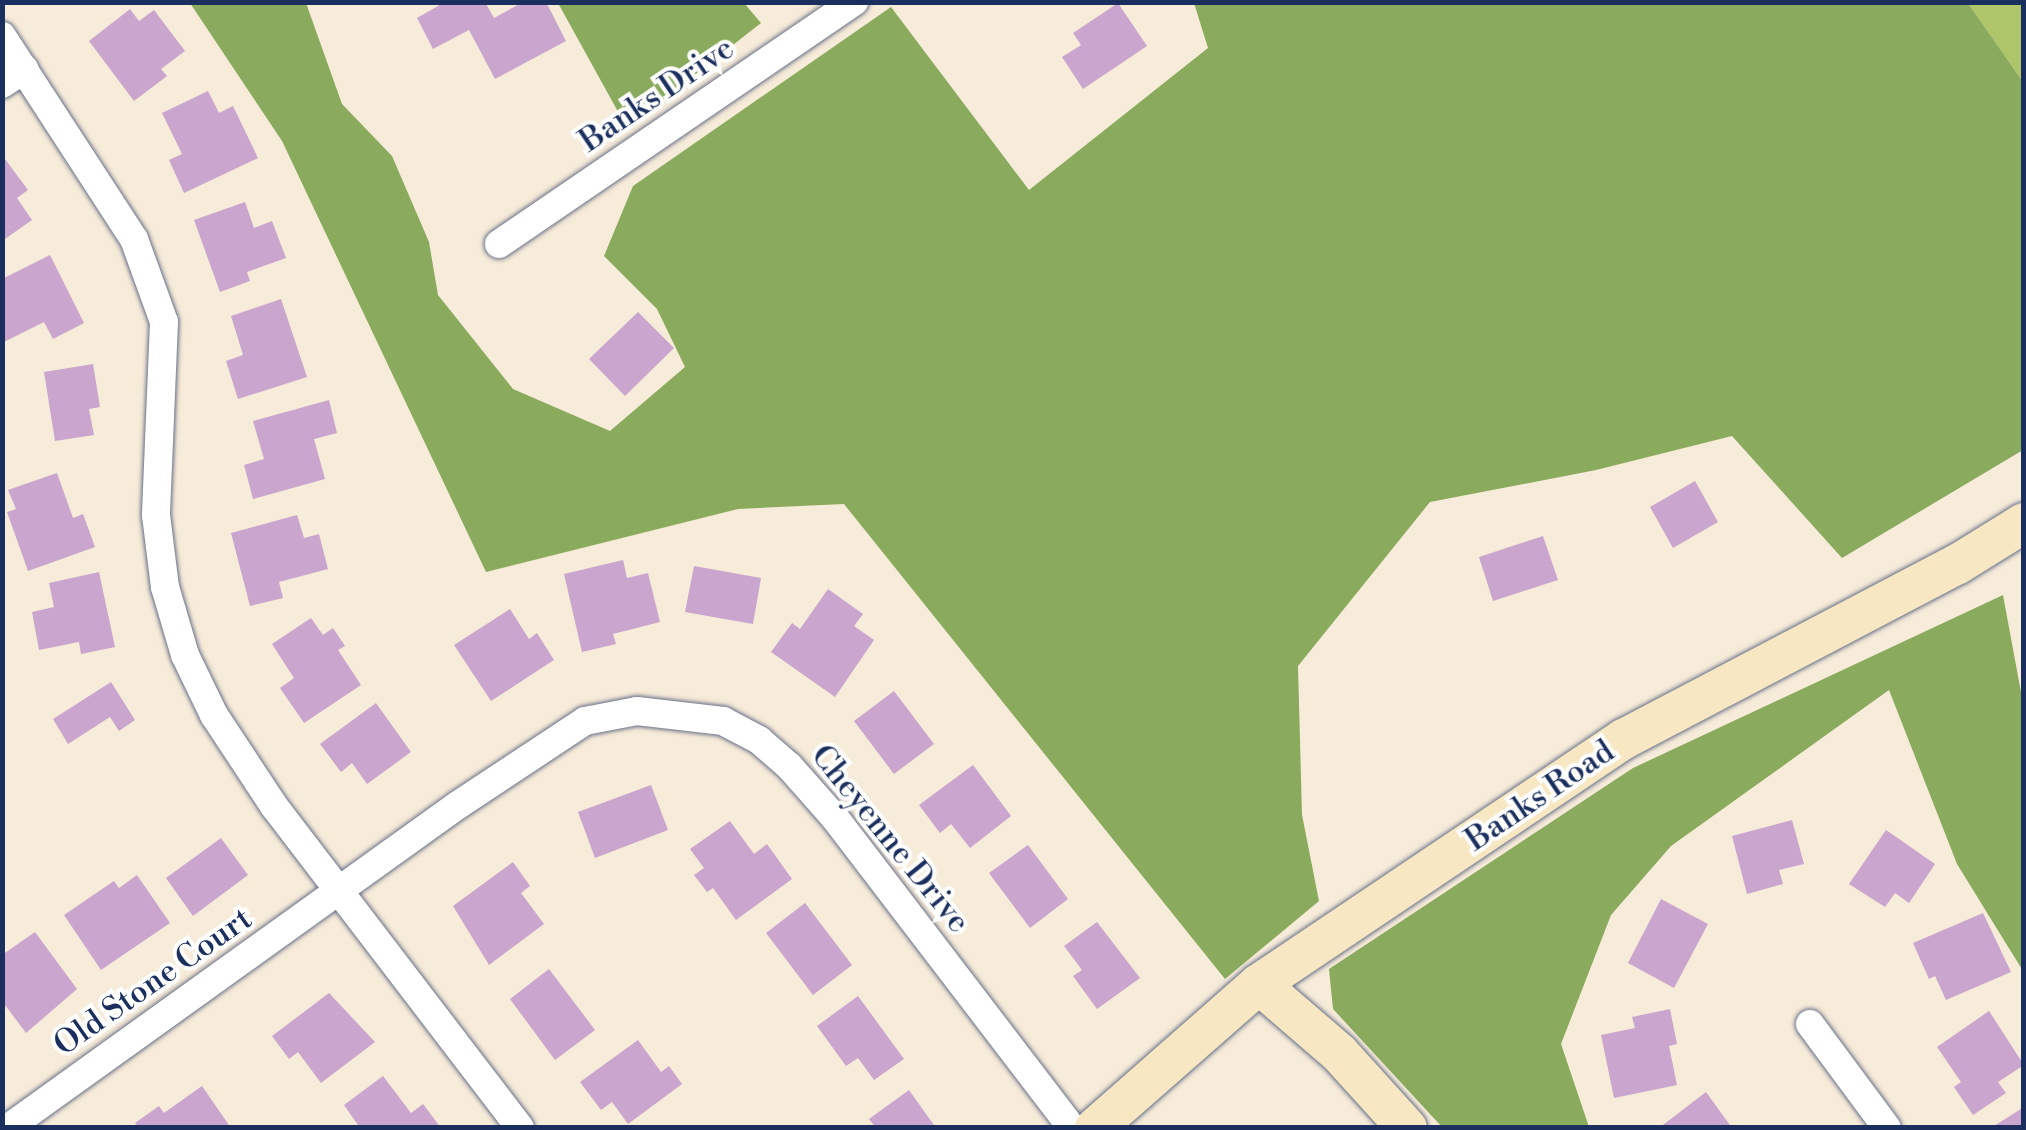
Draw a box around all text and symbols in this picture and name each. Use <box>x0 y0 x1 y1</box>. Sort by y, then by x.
street label: Banks Drive <box>573 29 741 161</box>
street label: Banks Road <box>1459 732 1621 860</box>
street label: Cheyenne Drive <box>803 737 977 941</box>
street label: Old Stone Court <box>47 900 259 1064</box>

